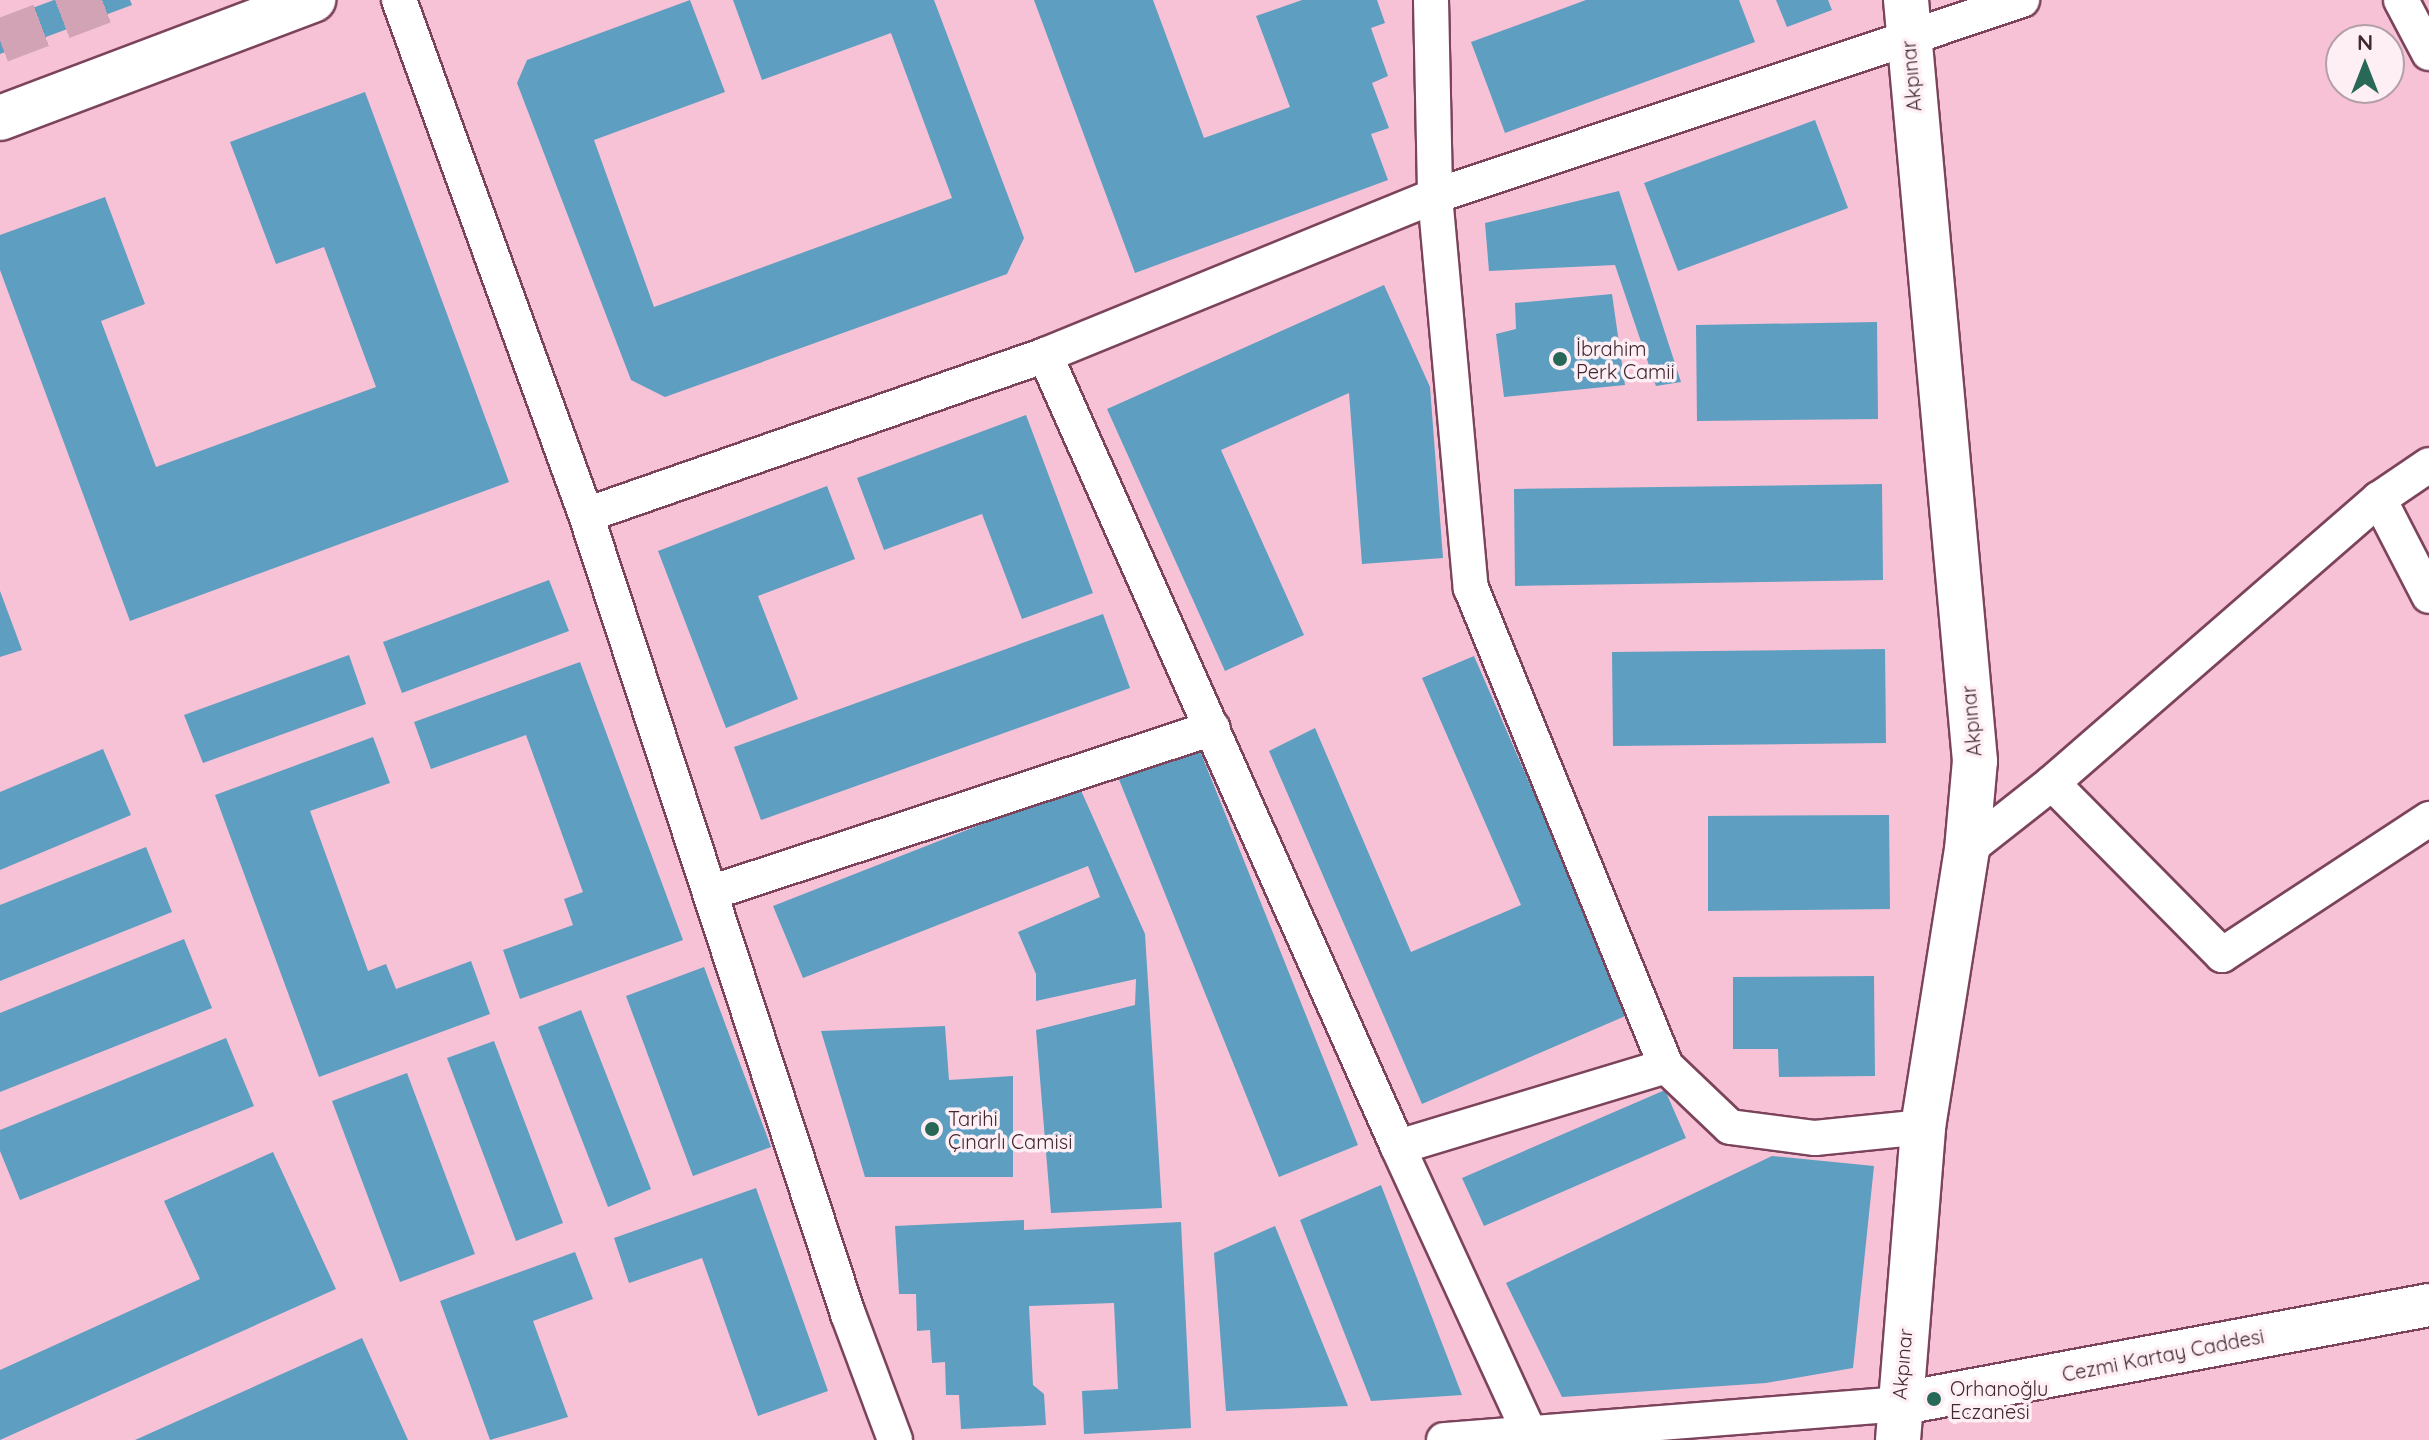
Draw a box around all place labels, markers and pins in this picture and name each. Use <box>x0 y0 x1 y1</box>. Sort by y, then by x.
place label: İbrahim Perk Camii <box>1576 336 1675 383</box>
marker: İbrahim Perk Camii <box>1551 350 1569 368</box>
place label: Tarihi Çınarlı Camisi <box>948 1106 1072 1153</box>
marker: Tarihi Çınarlı Camisi <box>923 1120 941 1138</box>
place label: Orhanoğlu Eczanesi <box>1950 1376 2048 1423</box>
marker: Orhanoğlu Eczanesi <box>1925 1390 1943 1408</box>

